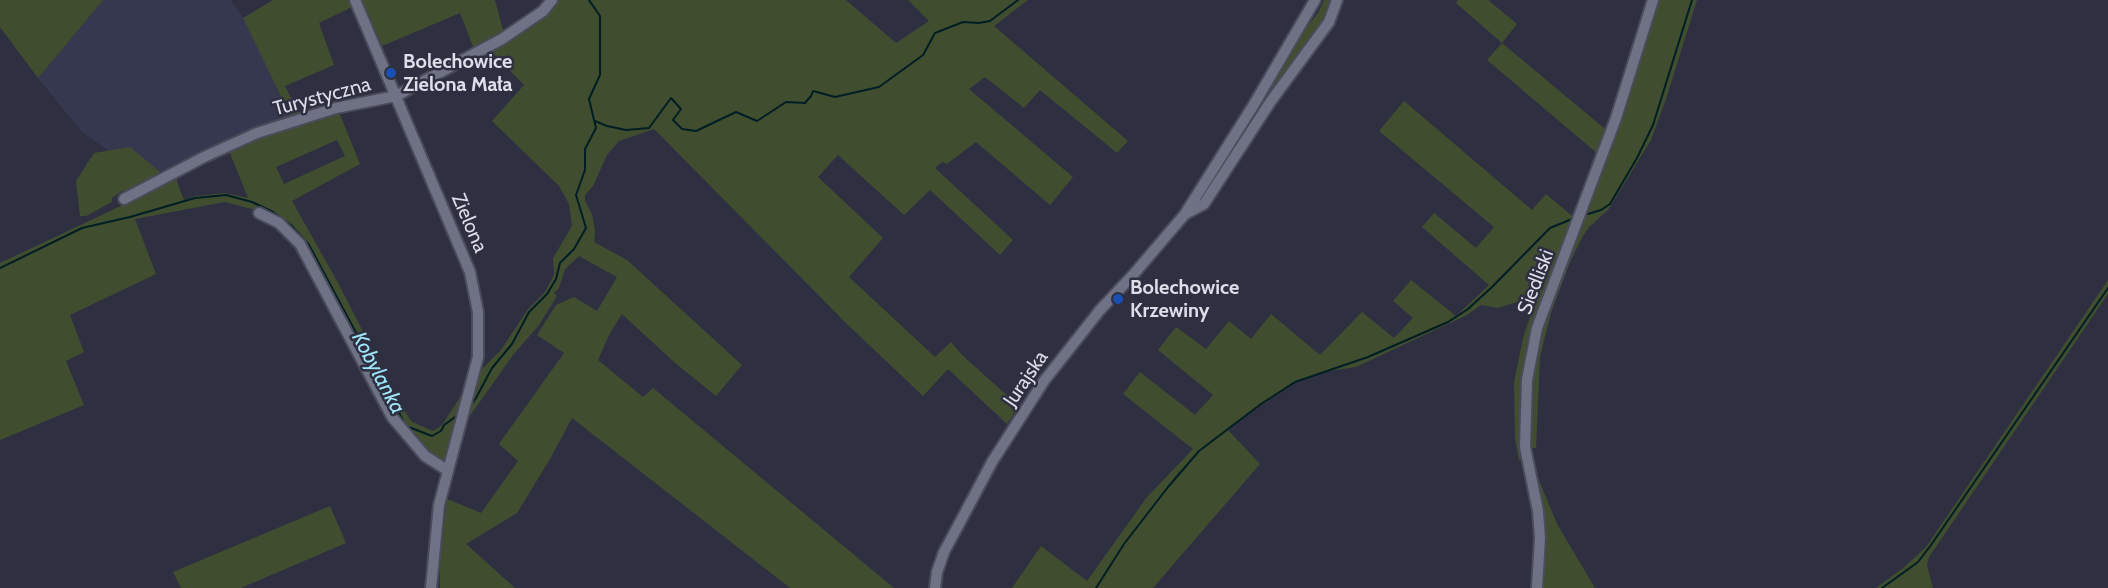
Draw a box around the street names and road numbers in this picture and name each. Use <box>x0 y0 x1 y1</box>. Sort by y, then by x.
street label: Turystyczna <box>271 72 373 122</box>
street label: Zielona <box>446 190 492 256</box>
street label: Siedliski <box>1513 246 1559 318</box>
street label: Jurajska <box>999 347 1053 411</box>

